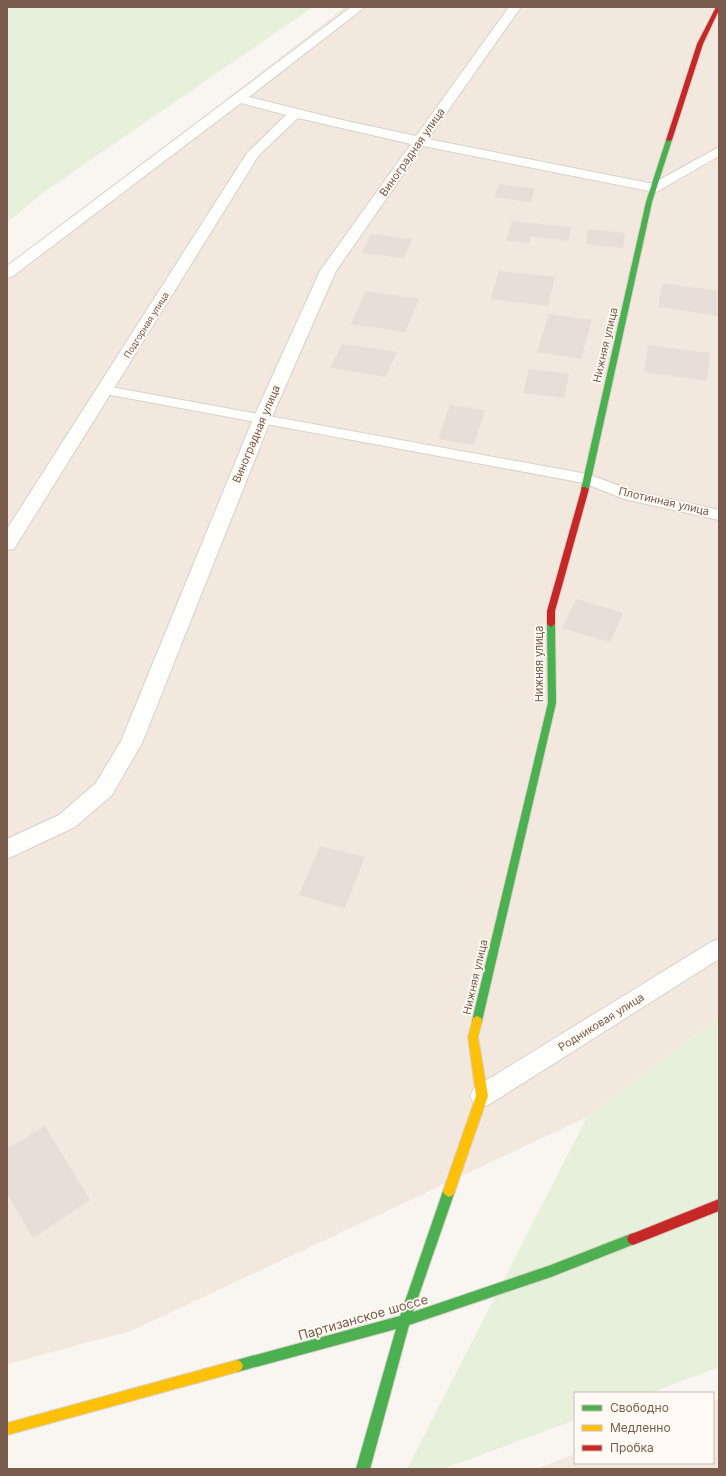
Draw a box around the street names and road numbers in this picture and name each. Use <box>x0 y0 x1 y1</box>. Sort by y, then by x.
street label: Виноградная улица <box>376 105 448 199</box>
street label: Подгорная улица <box>121 290 171 360</box>
street label: Нижняя улица <box>590 306 620 384</box>
street label: Виноградная улица <box>229 383 283 485</box>
street label: Плотинная улица <box>617 484 711 518</box>
street label: Нижняя улица <box>532 626 546 702</box>
street label: Нижняя улица <box>460 938 490 1016</box>
street label: Родниковая улица <box>555 990 647 1054</box>
street label: Партизанское шоссе <box>296 1291 430 1343</box>

